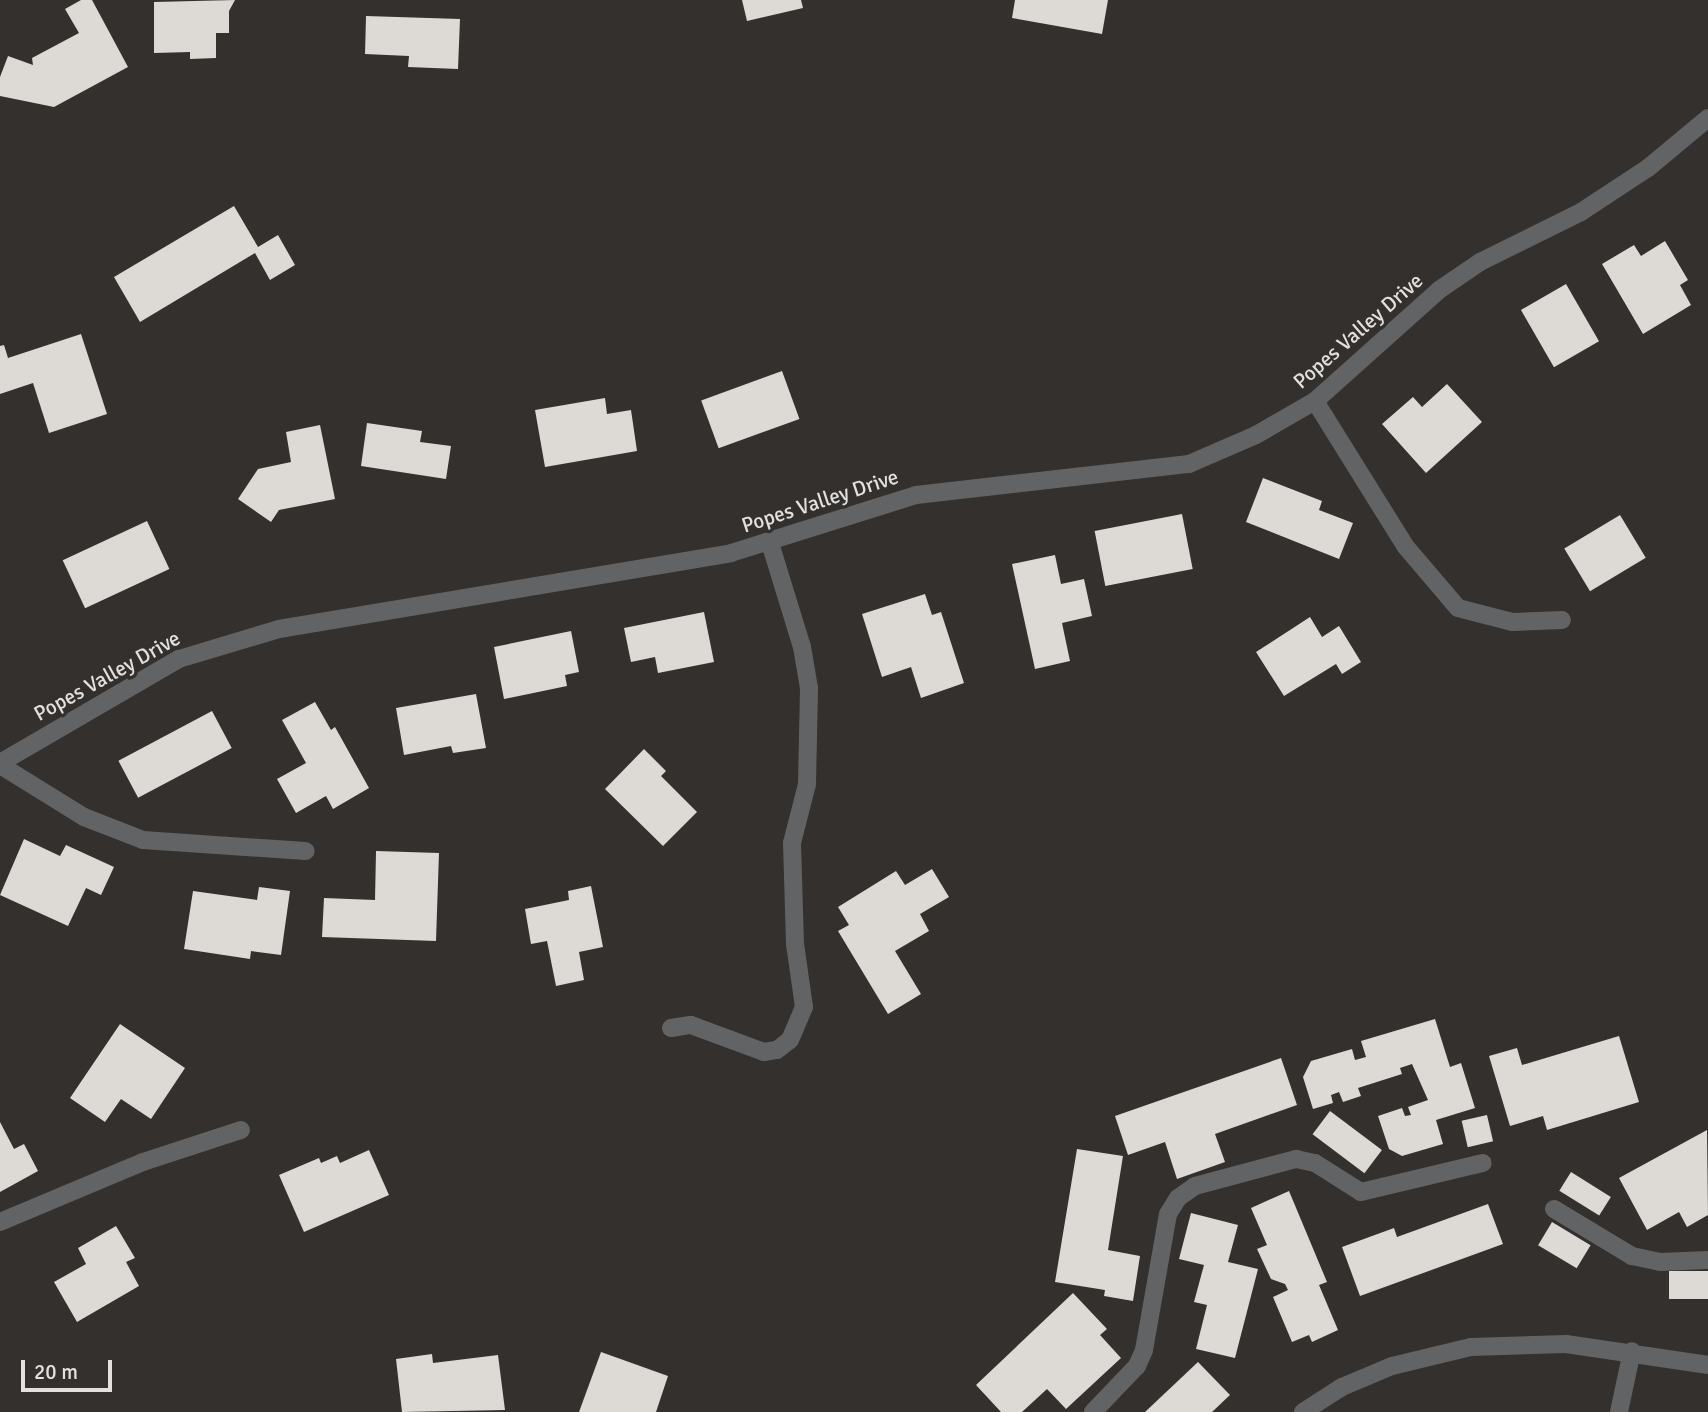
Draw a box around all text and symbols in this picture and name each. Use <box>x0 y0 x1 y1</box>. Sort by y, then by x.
street label: Popes Valley Drive <box>1288 268 1428 394</box>
street label: Popes Valley Drive <box>739 464 901 538</box>
street label: Popes Valley Drive <box>30 625 184 727</box>
scale bar <box>24 1346 116 1390</box>
text: 20 m <box>34 1359 78 1385</box>

